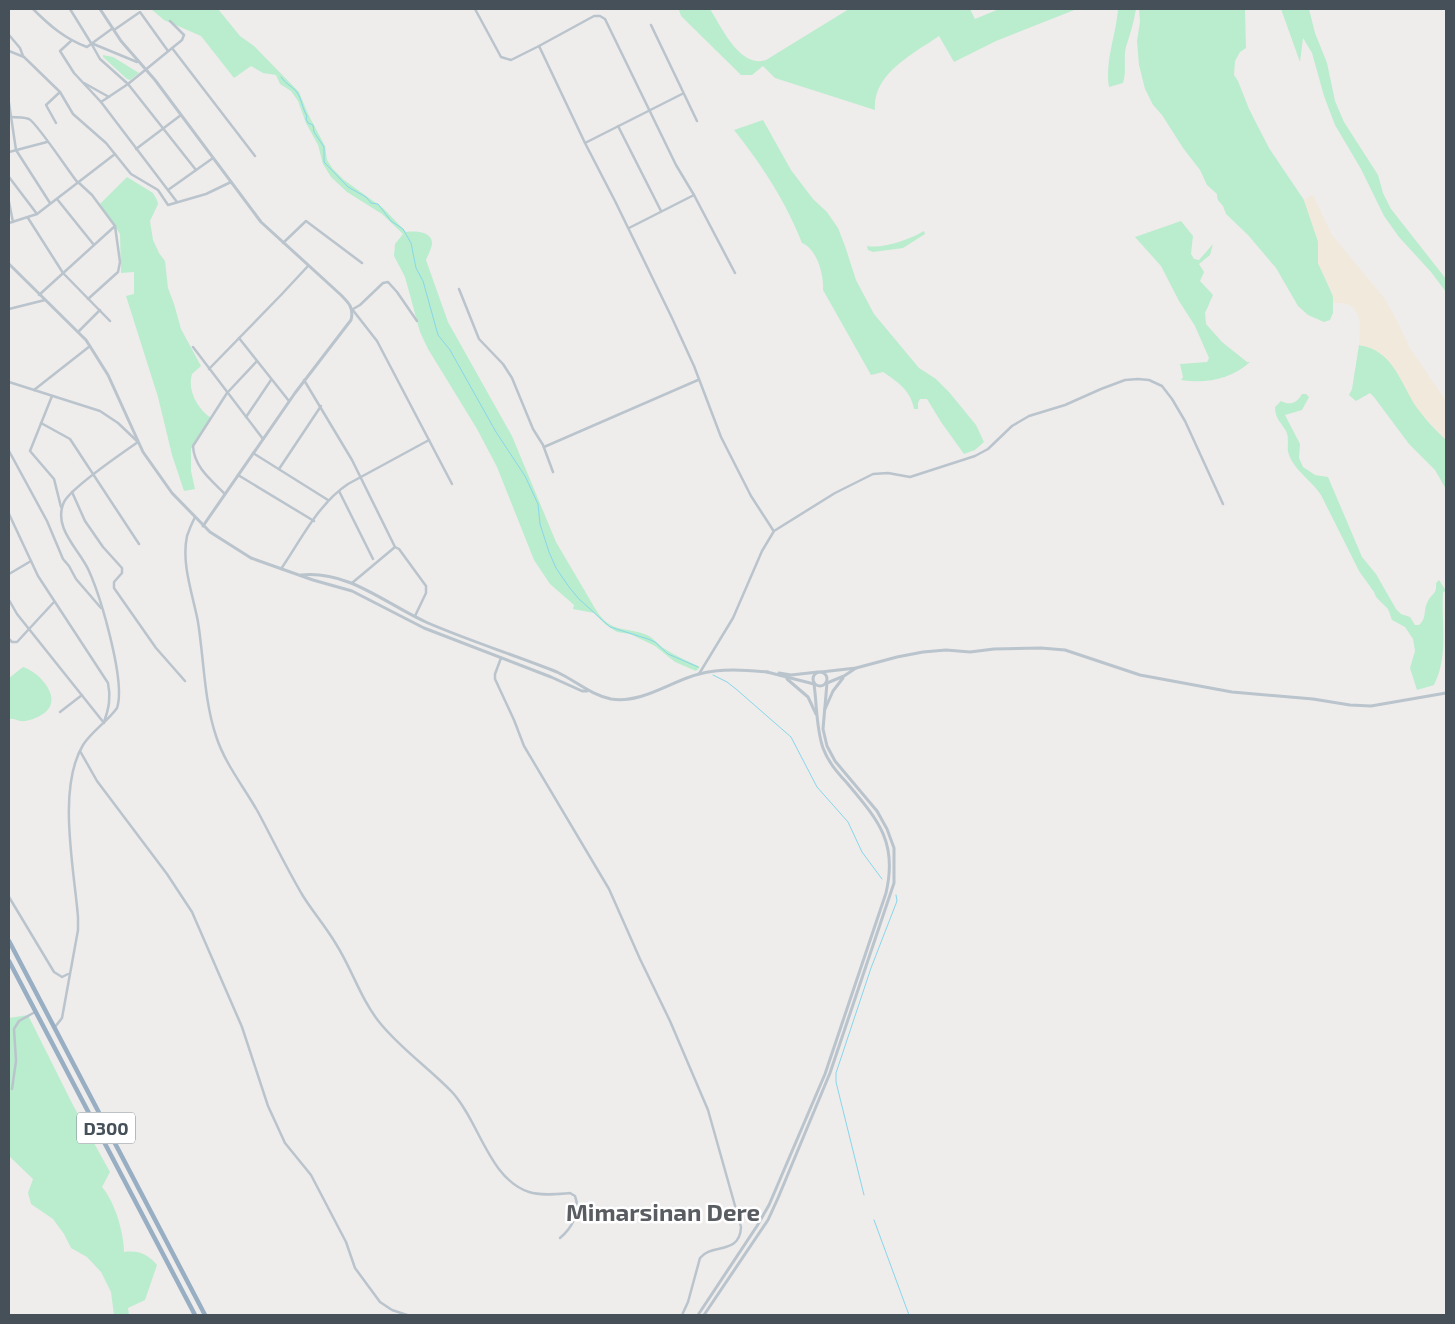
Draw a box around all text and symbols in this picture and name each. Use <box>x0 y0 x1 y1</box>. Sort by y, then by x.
road number: D300 <box>77 1112 135 1144</box>
district label: Mimarsinan Dere <box>566 1197 760 1226</box>

